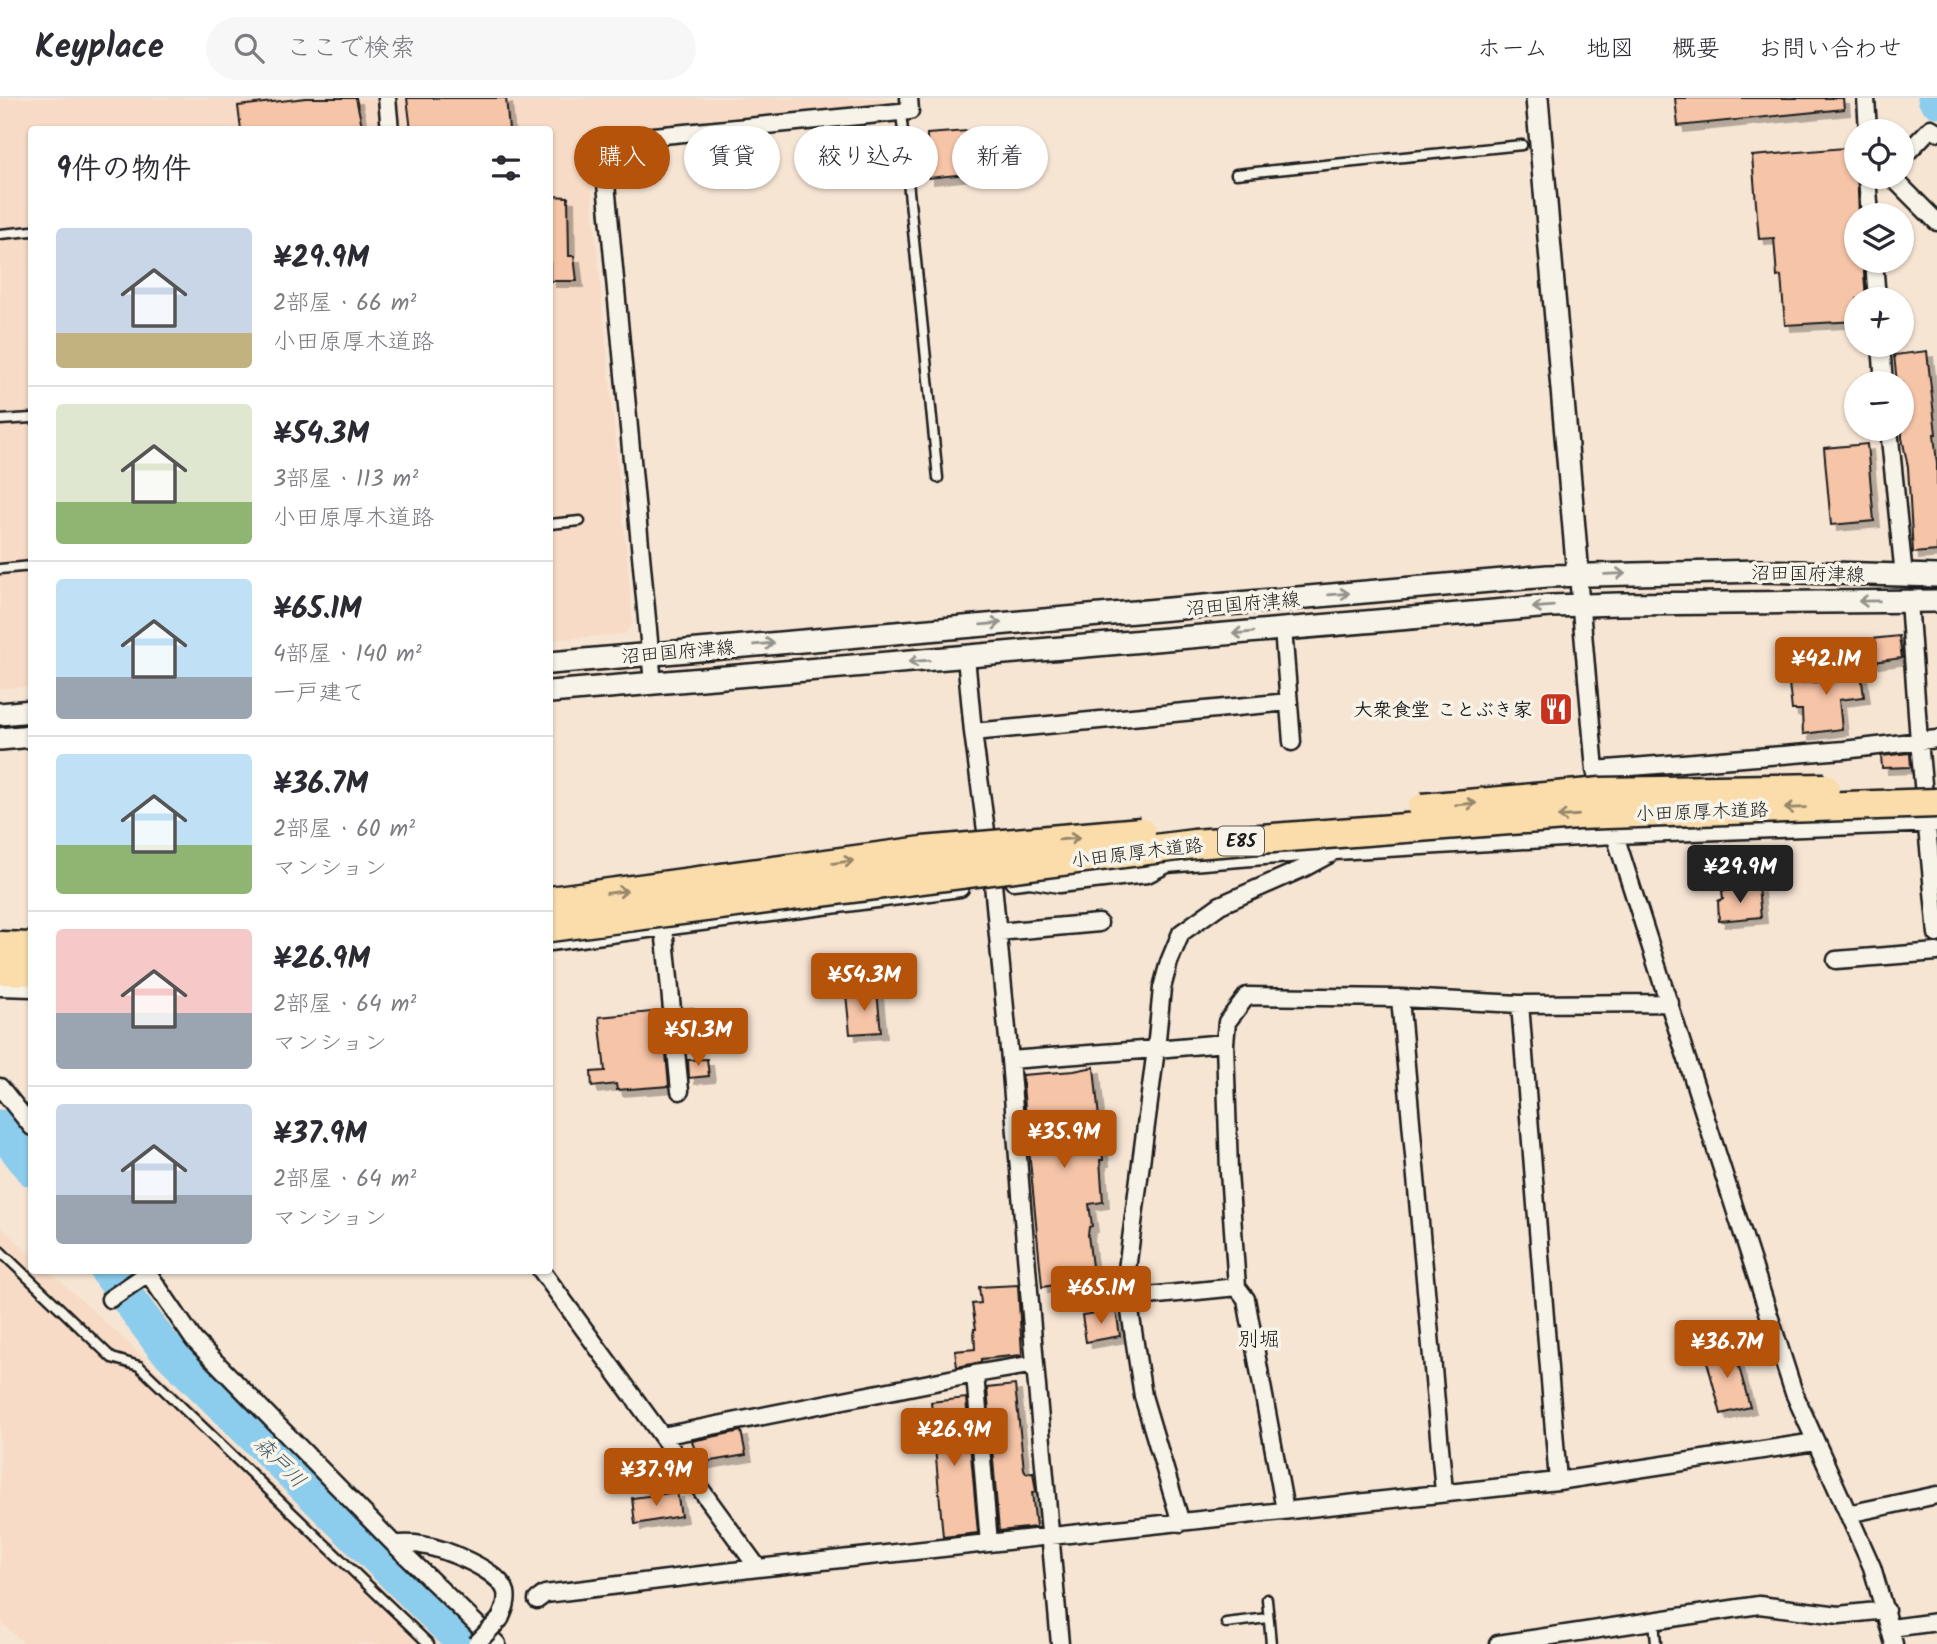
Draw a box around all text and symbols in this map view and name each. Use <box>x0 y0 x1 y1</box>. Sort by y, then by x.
search box <box>206 17 696 80</box>
text: Keyplace <box>35 22 164 75</box>
text: ここで検索 <box>286 28 416 70</box>
icon: search <box>230 29 268 67</box>
text: ホーム <box>1477 30 1548 69</box>
text: 地図 <box>1586 30 1634 69</box>
text: 概要 <box>1672 30 1720 69</box>
text: お問い合わせ <box>1758 30 1902 69</box>
map controls <box>1844 119 1914 441</box>
button: locate <box>1844 119 1914 189</box>
chip: 購入 <box>574 126 670 189</box>
chip: 賃貸 <box>684 126 780 189</box>
chip: 絞り込み <box>794 126 938 189</box>
chip: 新着 <box>952 126 1048 189</box>
text: 9件の物件 <box>56 146 191 194</box>
icon: filters <box>487 149 525 187</box>
button: layers <box>1844 203 1914 273</box>
text: ¥29.9M <box>273 235 369 283</box>
icon: home <box>112 256 196 340</box>
text: 2部屋 · 66 m² <box>273 286 416 322</box>
button: + <box>1844 287 1914 357</box>
text: 小田原厚木道路 <box>273 325 434 361</box>
button: − <box>1844 371 1914 441</box>
text: ¥54.3M <box>273 411 369 459</box>
icon: home <box>112 432 196 516</box>
text: 3部屋 · 113 m² <box>273 462 418 498</box>
text: 小田原厚木道路 <box>273 501 434 537</box>
street label: 沼田国府津線 <box>1751 559 1865 591</box>
one-way arrow <box>1603 567 1626 580</box>
street label: 沼田国府津線 <box>1185 585 1301 625</box>
text: ¥65.1M <box>273 586 362 634</box>
one-way arrow <box>1327 587 1350 600</box>
one-way arrow <box>1858 594 1881 608</box>
one-way arrow <box>1533 601 1555 614</box>
icon: home <box>112 607 196 691</box>
one-way arrow <box>979 617 1001 630</box>
one-way arrow <box>1233 627 1255 640</box>
street label: 沼田国府津線 <box>620 633 736 673</box>
text: 4部屋 · 140 m² <box>273 637 422 673</box>
one-way arrow <box>752 637 775 650</box>
pin: ¥42.1M <box>1769 638 1883 697</box>
text: ¥42.1M <box>1791 642 1861 678</box>
one-way arrow <box>908 655 931 668</box>
text: 一戸建て <box>273 676 365 712</box>
restaurant icon: 大衆食堂 ことぶき家 <box>1537 690 1575 728</box>
place label: 大衆食堂 ことぶき家 <box>1354 696 1532 726</box>
text: ¥36.7M <box>273 761 368 809</box>
icon: home <box>112 782 196 866</box>
street label: 小田原厚木道路 <box>1635 796 1769 830</box>
one-way arrow <box>1455 797 1477 810</box>
one-way arrow <box>1784 801 1807 814</box>
one-way arrow <box>1557 810 1580 823</box>
text: 2部屋 · 60 m² <box>273 812 415 848</box>
road number: E85 <box>1218 826 1264 856</box>
street label: 小田原厚木道路 <box>1069 831 1205 877</box>
one-way arrow <box>1057 832 1080 845</box>
pin: ¥29.9M <box>1683 846 1797 905</box>
text: ¥29.9M <box>1703 850 1777 886</box>
text: マンション <box>273 851 387 887</box>
one-way arrow <box>831 855 853 868</box>
one-way arrow <box>605 886 628 899</box>
text: ¥26.9M <box>273 936 370 984</box>
pin: ¥54.3M <box>807 954 921 1013</box>
icon: home <box>112 957 196 1041</box>
text: ¥54.3M <box>827 958 901 994</box>
text: 2部屋 · 64 m² <box>273 987 416 1023</box>
pin: ¥51.3M <box>641 1009 755 1068</box>
text: ¥51.3M <box>664 1013 732 1049</box>
text: マンション <box>273 1026 387 1062</box>
pin: ¥35.9M <box>1007 1110 1121 1170</box>
text: ¥37.9M <box>273 1111 367 1159</box>
text: ¥35.9M <box>1028 1115 1100 1151</box>
icon: home <box>112 1132 196 1216</box>
text: 2部屋 · 64 m² <box>273 1162 416 1198</box>
text: マンション <box>273 1201 387 1237</box>
pin: ¥65.1M <box>1044 1266 1158 1326</box>
text: ¥65.1M <box>1067 1271 1135 1307</box>
pin: ¥36.7M <box>1670 1320 1784 1380</box>
district label: 別堀 <box>1238 1324 1280 1357</box>
text: ¥36.7M <box>1691 1325 1763 1361</box>
pin: ¥26.9M <box>897 1408 1011 1468</box>
text: ¥26.9M <box>917 1413 991 1449</box>
water label: 森戸川 <box>245 1429 313 1497</box>
pin: ¥37.9M <box>599 1448 713 1508</box>
text: ¥37.9M <box>620 1453 692 1489</box>

